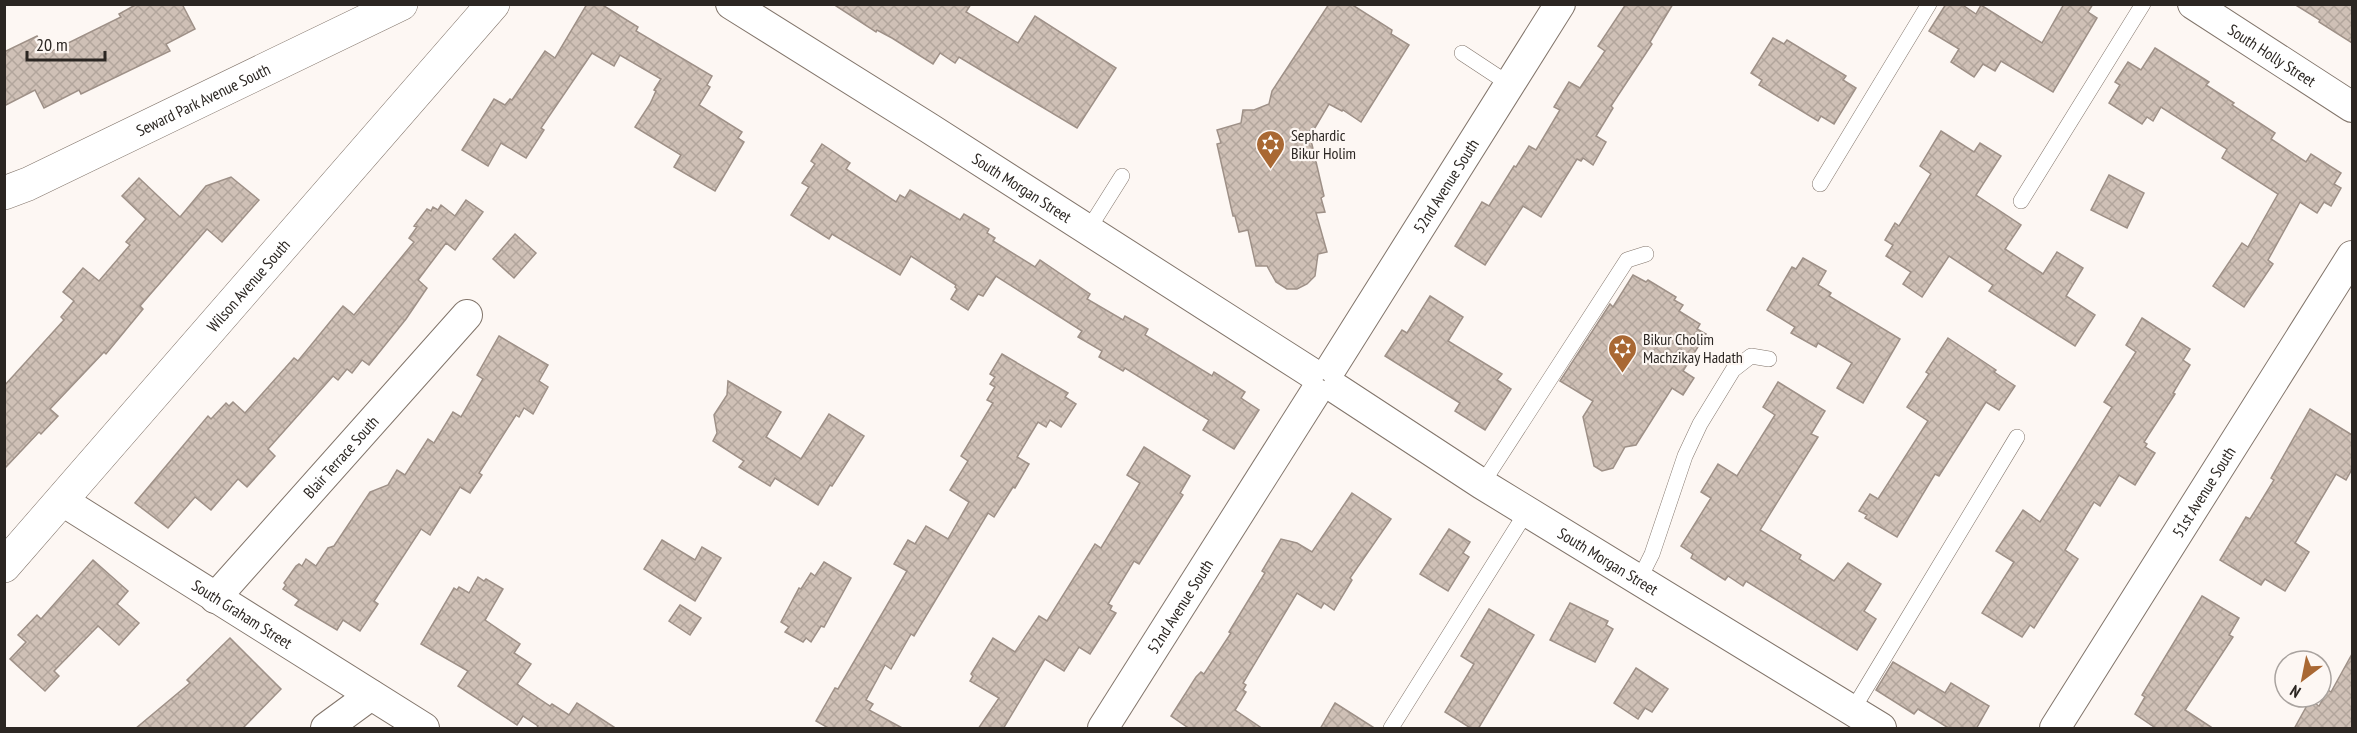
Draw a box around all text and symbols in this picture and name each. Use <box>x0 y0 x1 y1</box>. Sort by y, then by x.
street label: South Holly Street <box>2224 19 2320 91</box>
scale bar <box>27 24 105 62</box>
text: 20 m <box>36 33 68 56</box>
street label: Seward Park Avenue South <box>133 59 273 140</box>
place label: Sephardic Bikur Holim <box>1291 125 1356 163</box>
synagogue icon: Sephardic Bikur Holim <box>1254 128 1286 170</box>
street label: 52nd Avenue South <box>1409 135 1483 237</box>
street label: South Morgan Street <box>969 148 1076 227</box>
street label: Wilson Avenue South <box>202 235 294 336</box>
place label: Bikur Cholim Machzikay Hadath <box>1643 329 1743 367</box>
synagogue icon: Bikur Cholim Machzikay Hadath <box>1606 332 1638 374</box>
street label: Blair Terrace South <box>299 412 383 502</box>
street label: 51st Avenue South <box>2168 443 2240 541</box>
street label: South Morgan Street <box>1554 523 1662 600</box>
street label: 52nd Avenue South <box>1143 556 1217 657</box>
street label: South Graham Street <box>188 575 297 653</box>
north arrow <box>2273 649 2333 709</box>
text: N <box>2286 681 2304 702</box>

